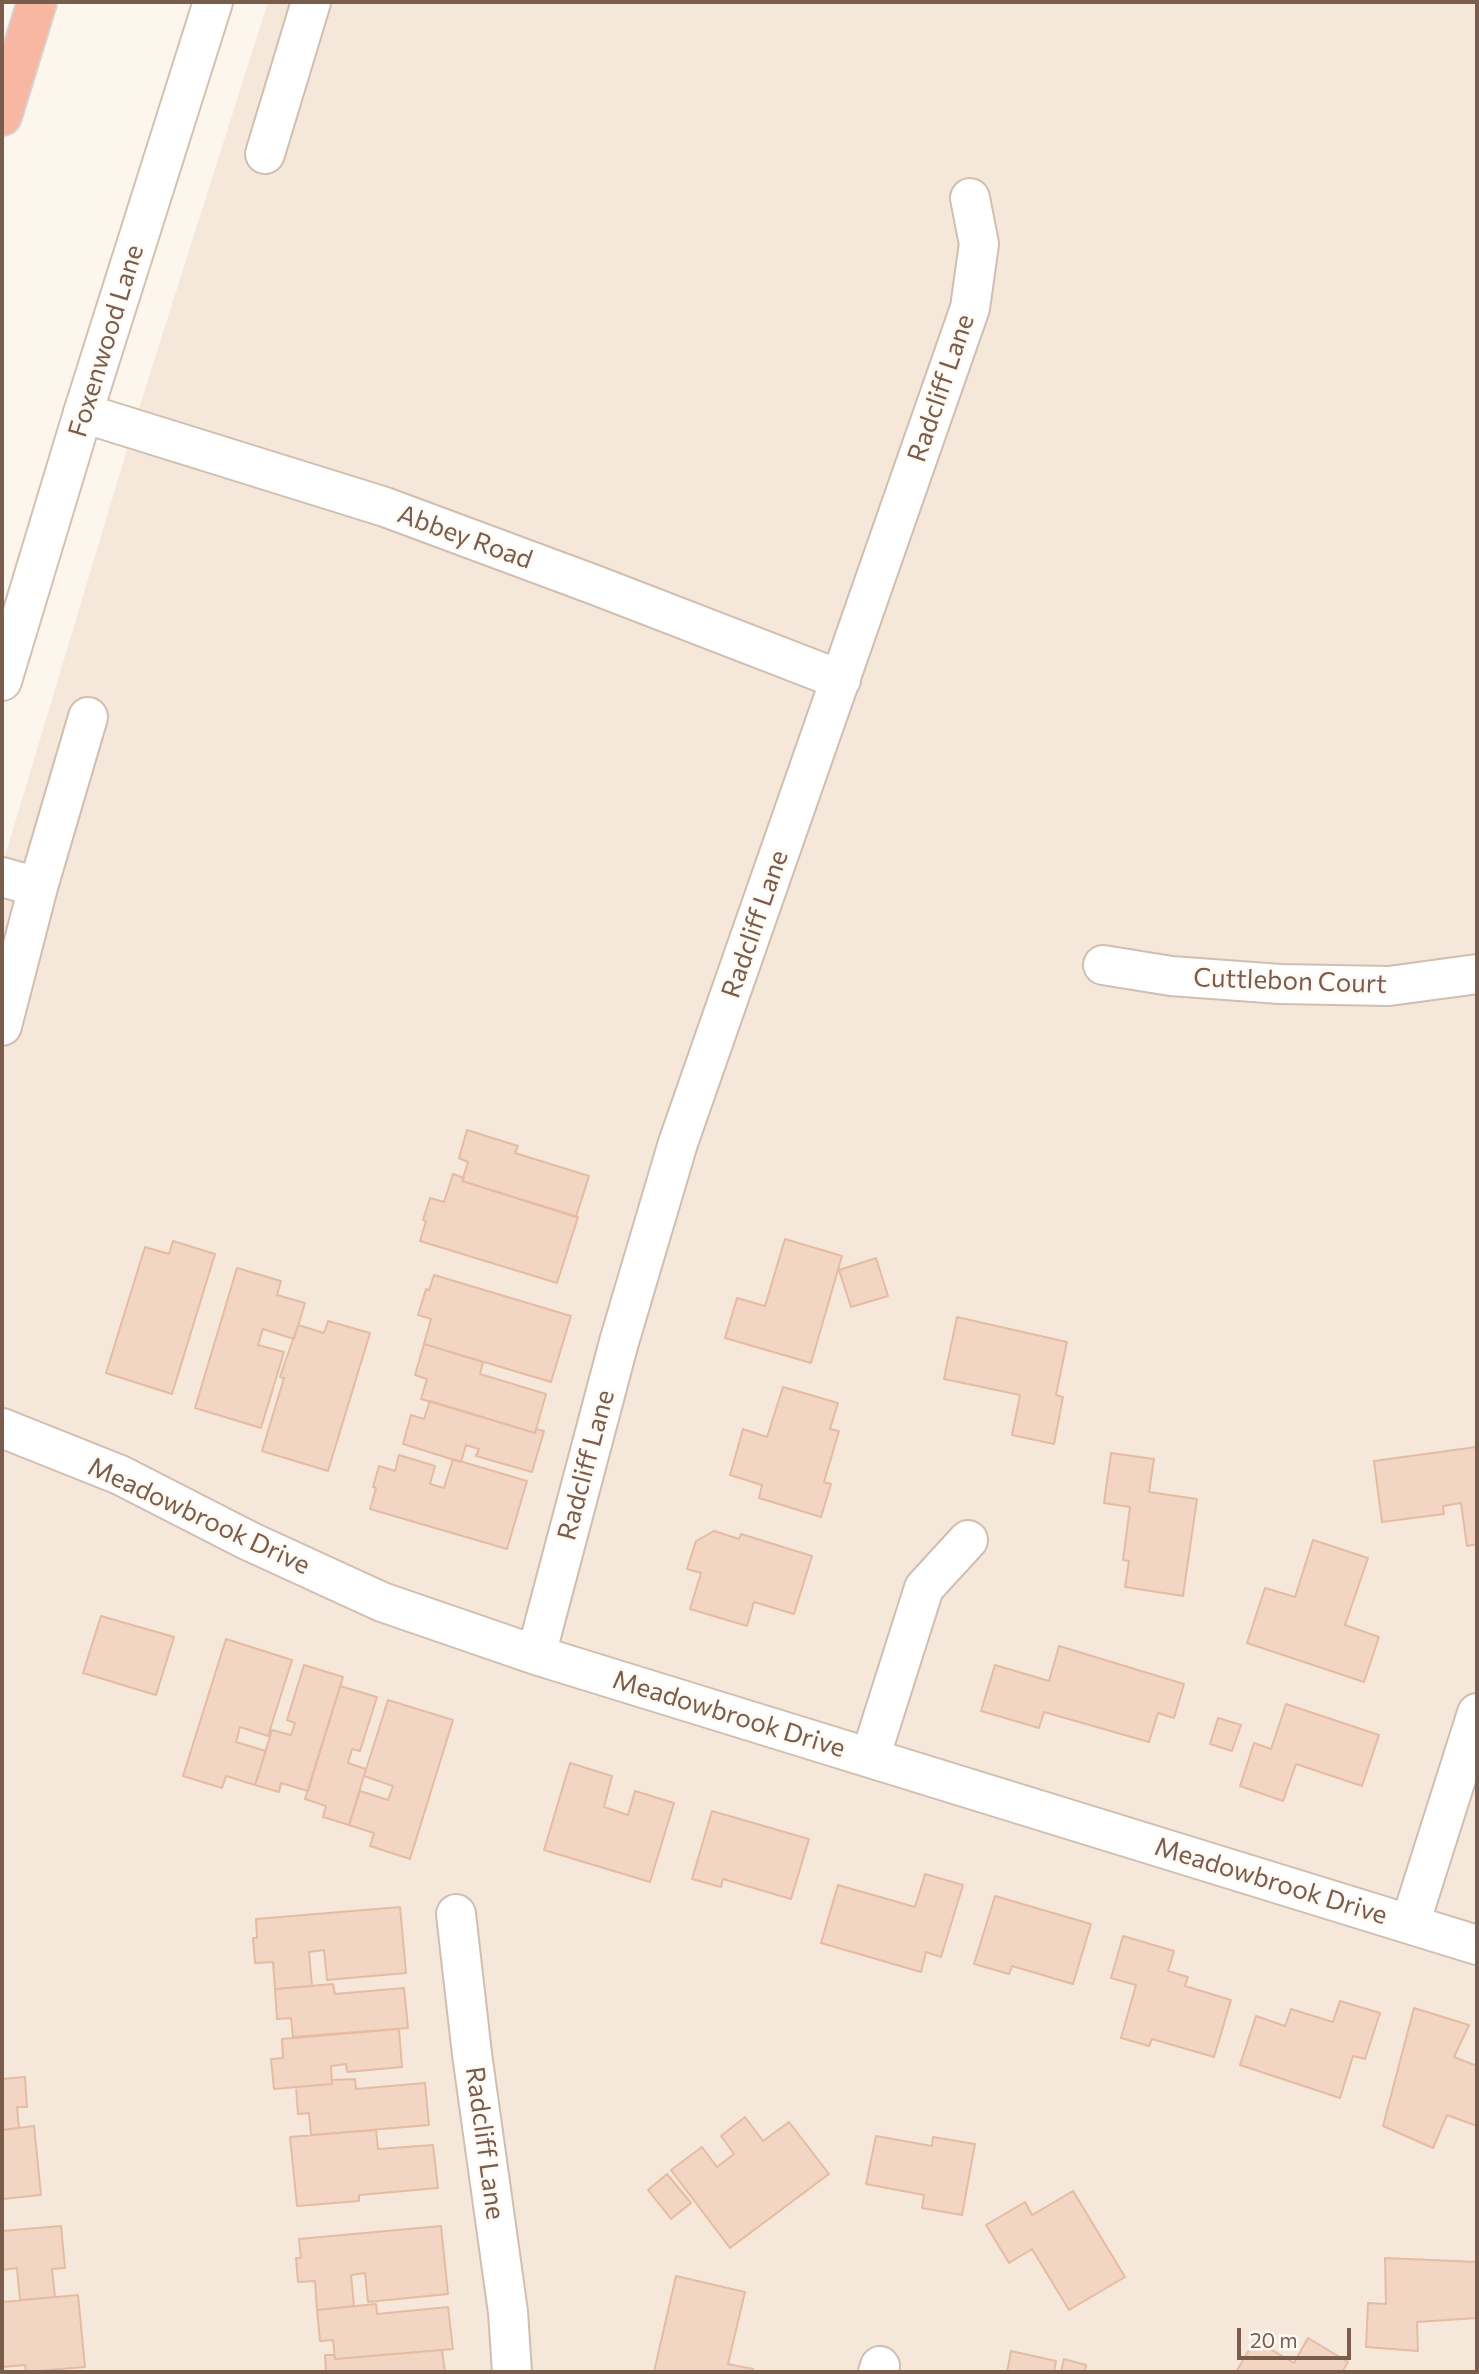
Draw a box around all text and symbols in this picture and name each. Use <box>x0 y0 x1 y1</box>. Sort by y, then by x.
street label: Foxenwood Lane <box>62 241 150 441</box>
street label: Radcliff Lane <box>901 310 981 466</box>
street label: Abbey Road <box>393 498 537 576</box>
street label: Radcliff Lane <box>715 846 795 1002</box>
street label: Cuttlebon Court <box>1193 962 1387 1000</box>
street label: Radcliff Lane <box>551 1387 621 1543</box>
street label: Meadowbrook Drive <box>83 1451 315 1581</box>
street label: Meadowbrook Drive <box>609 1664 849 1764</box>
street label: Meadowbrook Drive <box>1151 1831 1391 1931</box>
street label: Radcliff Lane <box>459 2065 511 2221</box>
scale bar <box>1241 2314 1355 2358</box>
text: 20 m <box>1250 2327 1298 2352</box>

